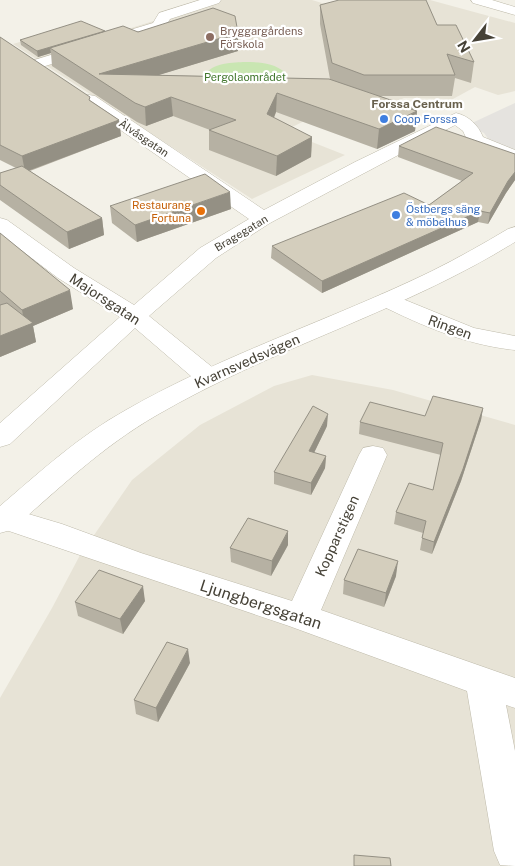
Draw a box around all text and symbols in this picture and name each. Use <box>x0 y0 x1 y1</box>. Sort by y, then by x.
north arrow <box>450 15 500 65</box>
place label: Bryggargårdens Förskola <box>220 25 303 50</box>
marker: Bryggargårdens Förskola <box>204 31 216 43</box>
text: N <box>454 38 474 56</box>
park label: Pergolaområdet <box>204 71 286 83</box>
district label: Forssa Centrum <box>371 97 463 111</box>
marker: Coop Forssa <box>378 113 390 125</box>
place label: Coop Forssa <box>394 113 457 125</box>
street label: Älvåsgatan <box>117 116 172 159</box>
place label: Restaurang Fortuna <box>132 199 191 224</box>
place label: Östbergs säng & möbelhus <box>406 202 481 228</box>
marker: Restaurang Fortuna <box>195 205 207 217</box>
marker: Östbergs säng & möbelhus <box>390 209 402 221</box>
street label: Bragegatan <box>212 213 270 253</box>
street label: Majorsgatan <box>67 270 143 328</box>
street label: Ringen <box>426 312 474 342</box>
street label: Kvarnsvedsvägen <box>192 331 302 391</box>
street label: Kopparstigen <box>312 493 362 579</box>
street label: Ljungbergsgatan <box>198 576 324 633</box>

